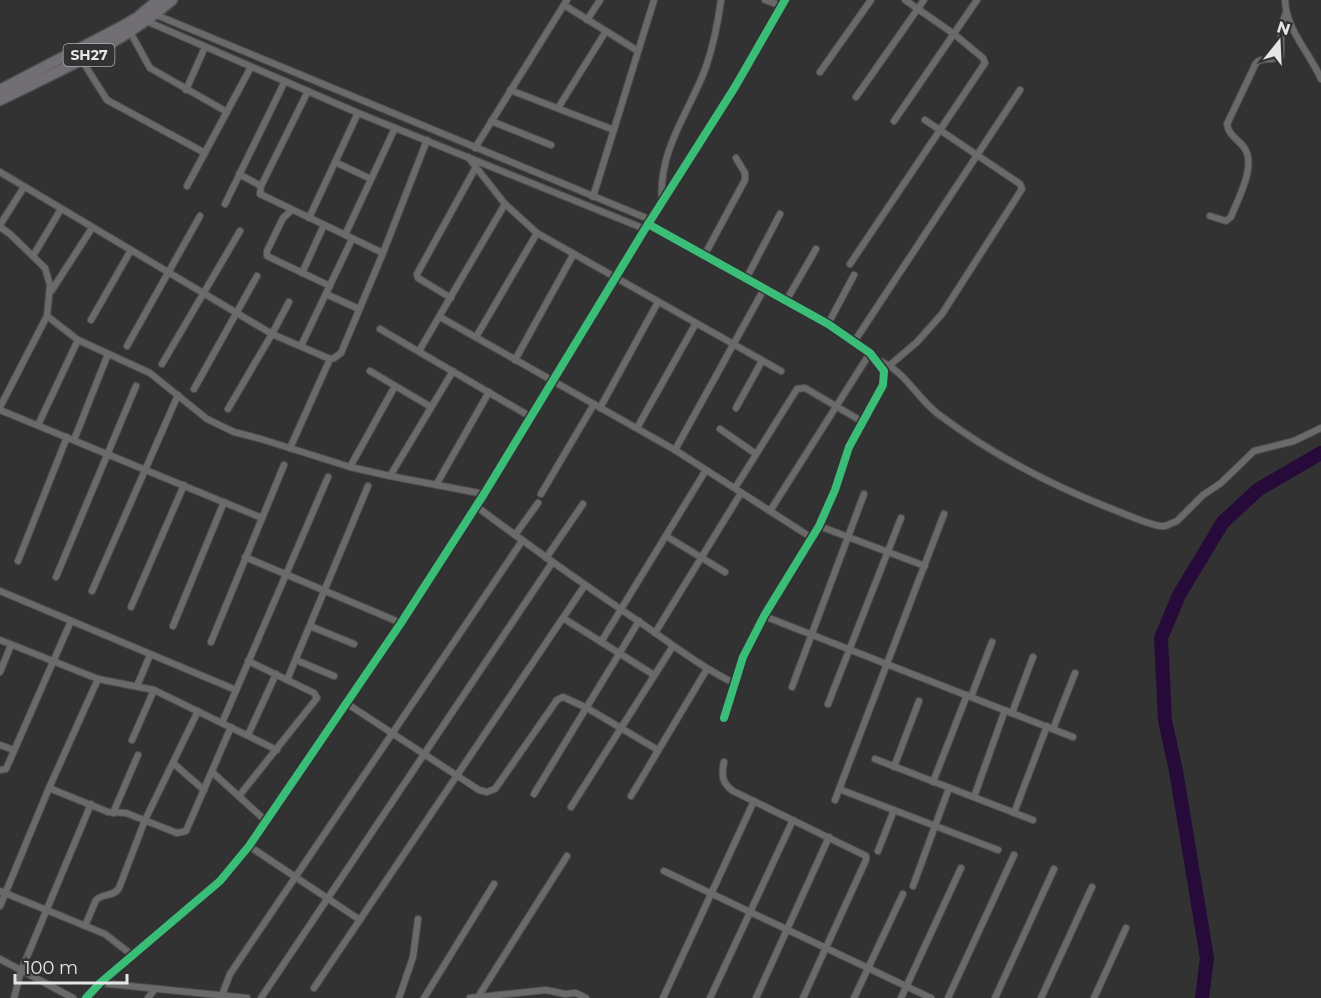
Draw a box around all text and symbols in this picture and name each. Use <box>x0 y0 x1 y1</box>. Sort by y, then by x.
north arrow <box>1249 12 1309 72</box>
text: N <box>1274 17 1293 39</box>
road number: SH27 <box>64 44 115 66</box>
scale bar <box>15 947 128 985</box>
text: 100 m <box>24 957 78 979</box>

